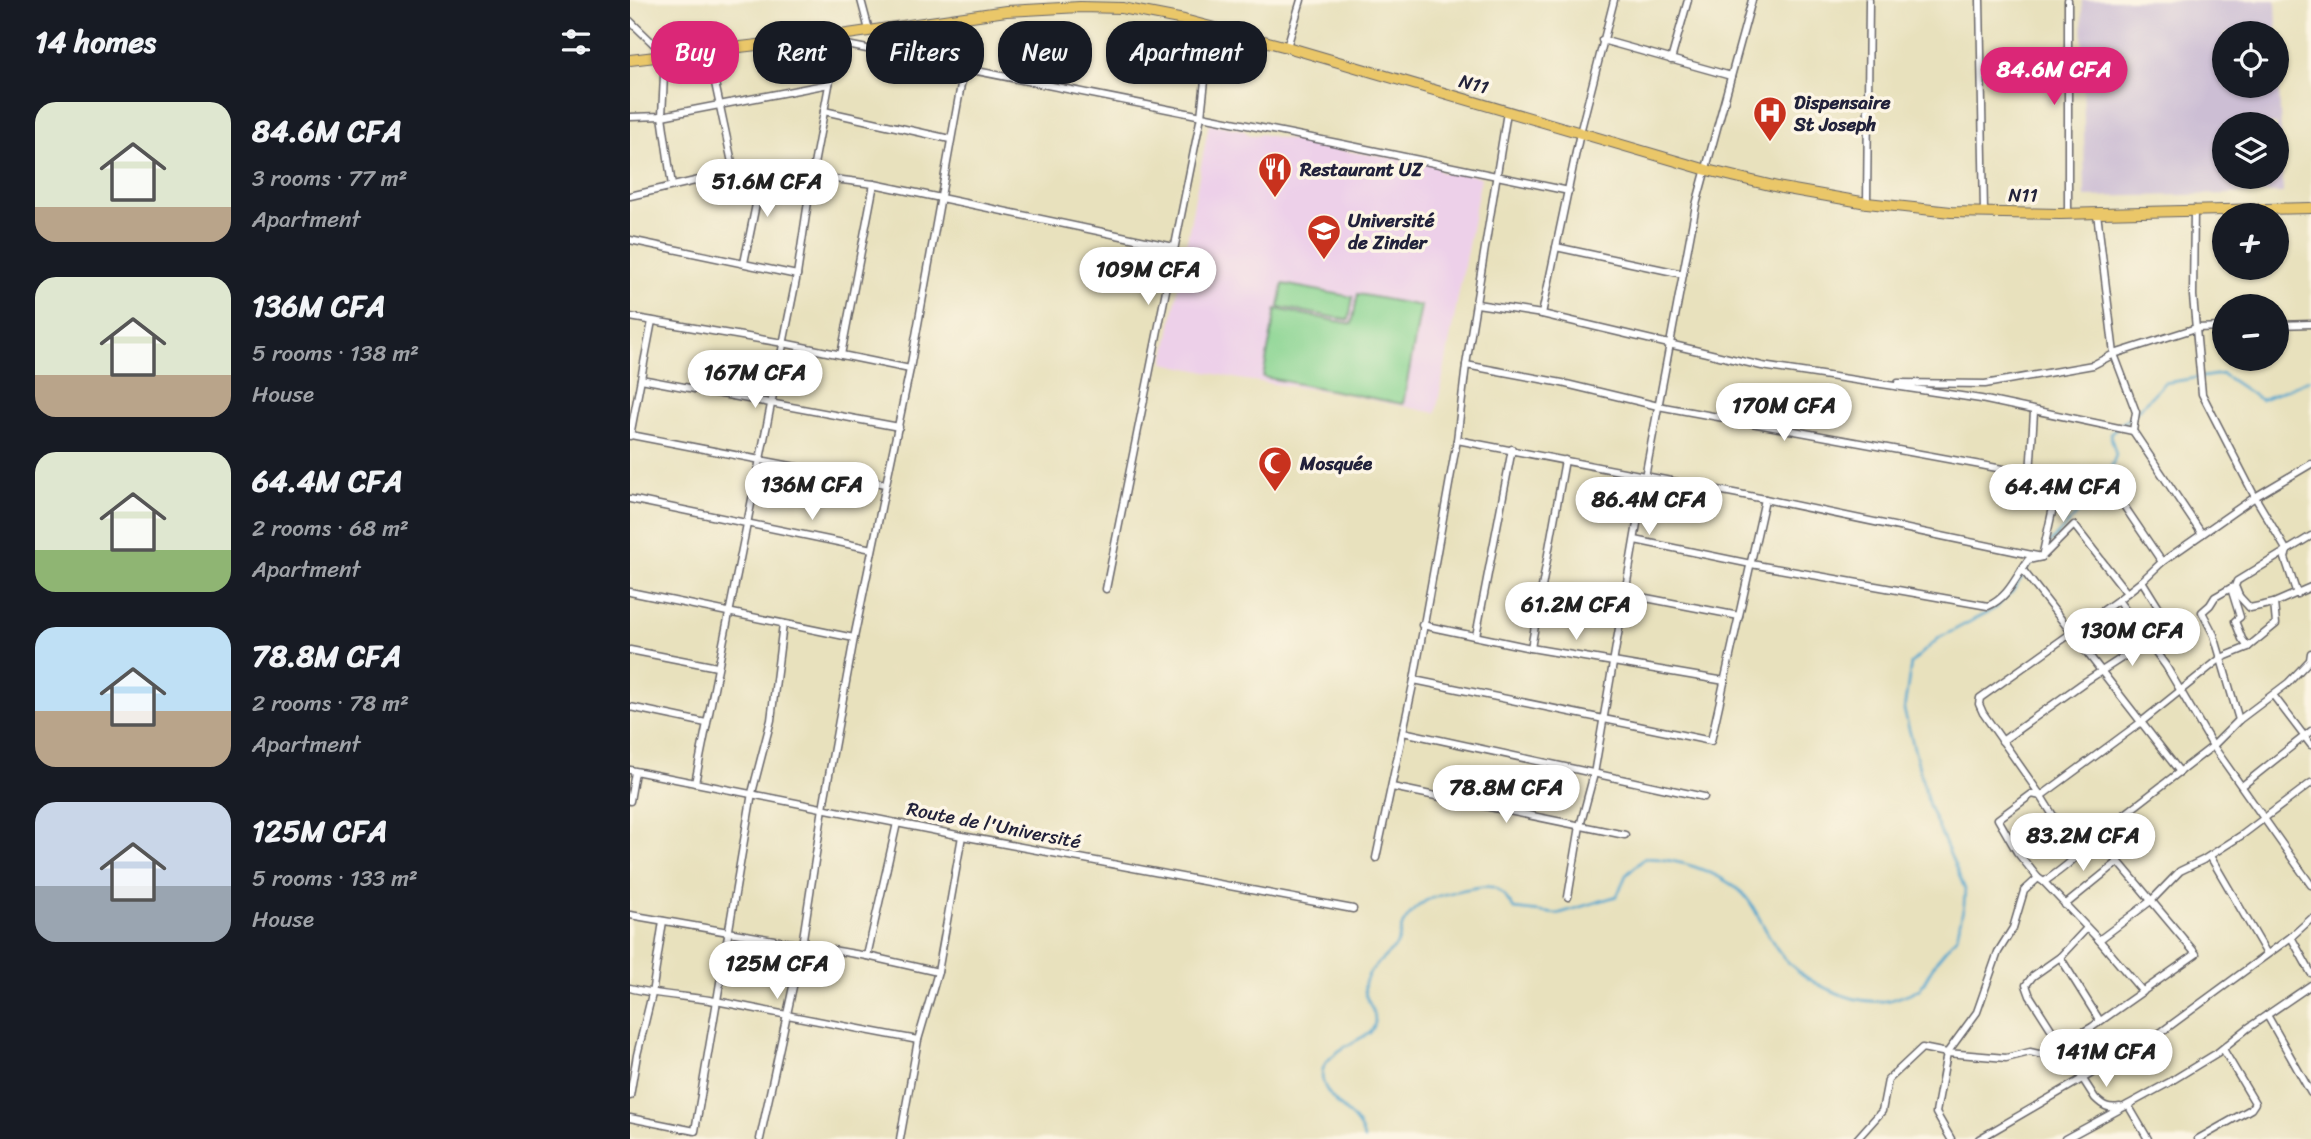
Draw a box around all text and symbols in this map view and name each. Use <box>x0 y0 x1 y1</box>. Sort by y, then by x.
text: 14 homes <box>35 15 156 69</box>
chip: Buy <box>651 21 739 84</box>
chip: Rent <box>753 21 852 84</box>
chip: Filters <box>866 21 984 84</box>
chip: New <box>998 21 1092 84</box>
chip: Apartment <box>1106 21 1267 84</box>
map controls <box>2212 21 2289 371</box>
button: locate <box>2212 21 2289 98</box>
icon: filters <box>557 23 595 61</box>
pin: 84.6M CFA <box>1974 48 2134 107</box>
text: 84.6M CFA <box>1997 49 2111 90</box>
street label: N11 <box>1455 64 1493 104</box>
place label: Dispensaire St Joseph <box>1793 86 1891 141</box>
hospital icon: Dispensaire St Joseph <box>1751 94 1789 143</box>
text: 84.6M CFA <box>252 104 402 158</box>
button: layers <box>2212 112 2289 189</box>
icon: home <box>91 130 175 214</box>
restaurant icon: Restaurant UZ <box>1256 150 1294 199</box>
place label: Restaurant UZ <box>1299 153 1423 186</box>
text: 3 rooms · 77 m² <box>252 158 408 199</box>
pin: 51.6M CFA <box>687 160 847 219</box>
text: 51.6M CFA <box>712 161 822 202</box>
street label: N11 <box>2008 178 2038 212</box>
text: Apartment <box>252 199 361 240</box>
button: + <box>2212 203 2289 280</box>
place label: Université de Zinder <box>1348 204 1435 259</box>
school or university icon: Université de Zinder <box>1305 212 1343 261</box>
pin: 109M CFA <box>1076 247 1220 307</box>
text: 109M CFA <box>1095 249 1201 290</box>
text: 136M CFA <box>252 279 385 333</box>
button: − <box>2212 294 2289 371</box>
icon: home <box>91 305 175 389</box>
text: 5 rooms · 138 m² <box>252 333 419 374</box>
pin: 167M CFA <box>683 350 827 410</box>
text: 167M CFA <box>704 352 806 393</box>
text: House <box>252 374 314 415</box>
pin: 170M CFA <box>1712 384 1856 443</box>
text: 170M CFA <box>1732 385 1836 426</box>
mosque icon: Mosquée <box>1256 444 1294 493</box>
place label: Mosquée <box>1299 447 1373 480</box>
text: 64.4M CFA <box>252 454 403 508</box>
pin: 136M CFA <box>740 462 884 522</box>
text: 136M CFA <box>761 464 863 505</box>
pin: 64.4M CFA <box>1983 464 2143 524</box>
text: 64.4M CFA <box>2005 466 2121 507</box>
pin: 86.4M CFA <box>1569 477 1729 537</box>
text: 86.4M CFA <box>1592 479 1706 520</box>
icon: home <box>91 480 175 564</box>
text: 2 rooms · 68 m² <box>252 508 409 549</box>
text: Apartment <box>252 549 361 590</box>
pin: 61.2M CFA <box>1496 582 1656 642</box>
text: 61.2M CFA <box>1521 584 1631 625</box>
pin: 130M CFA <box>2060 608 2204 668</box>
text: 130M CFA <box>2080 610 2184 651</box>
text: 78.8M CFA <box>252 629 401 683</box>
icon: home <box>91 655 175 739</box>
text: 2 rooms · 78 m² <box>252 683 409 724</box>
text: Apartment <box>252 724 361 765</box>
pin: 78.8M CFA <box>1426 766 1586 825</box>
text: 78.8M CFA <box>1449 767 1563 808</box>
street label: Route de l'Université <box>904 792 1084 858</box>
text: 125M CFA <box>252 804 388 858</box>
pin: 83.2M CFA <box>2003 814 2163 873</box>
text: 83.2M CFA <box>2026 815 2140 856</box>
icon: home <box>91 830 175 914</box>
text: 5 rooms · 133 m² <box>252 858 418 899</box>
text: House <box>252 899 314 940</box>
pin: 125M CFA <box>705 942 849 1001</box>
text: 125M CFA <box>725 943 829 984</box>
pin: 141M CFA <box>2034 1030 2178 1089</box>
text: 141M CFA <box>2056 1031 2156 1072</box>

